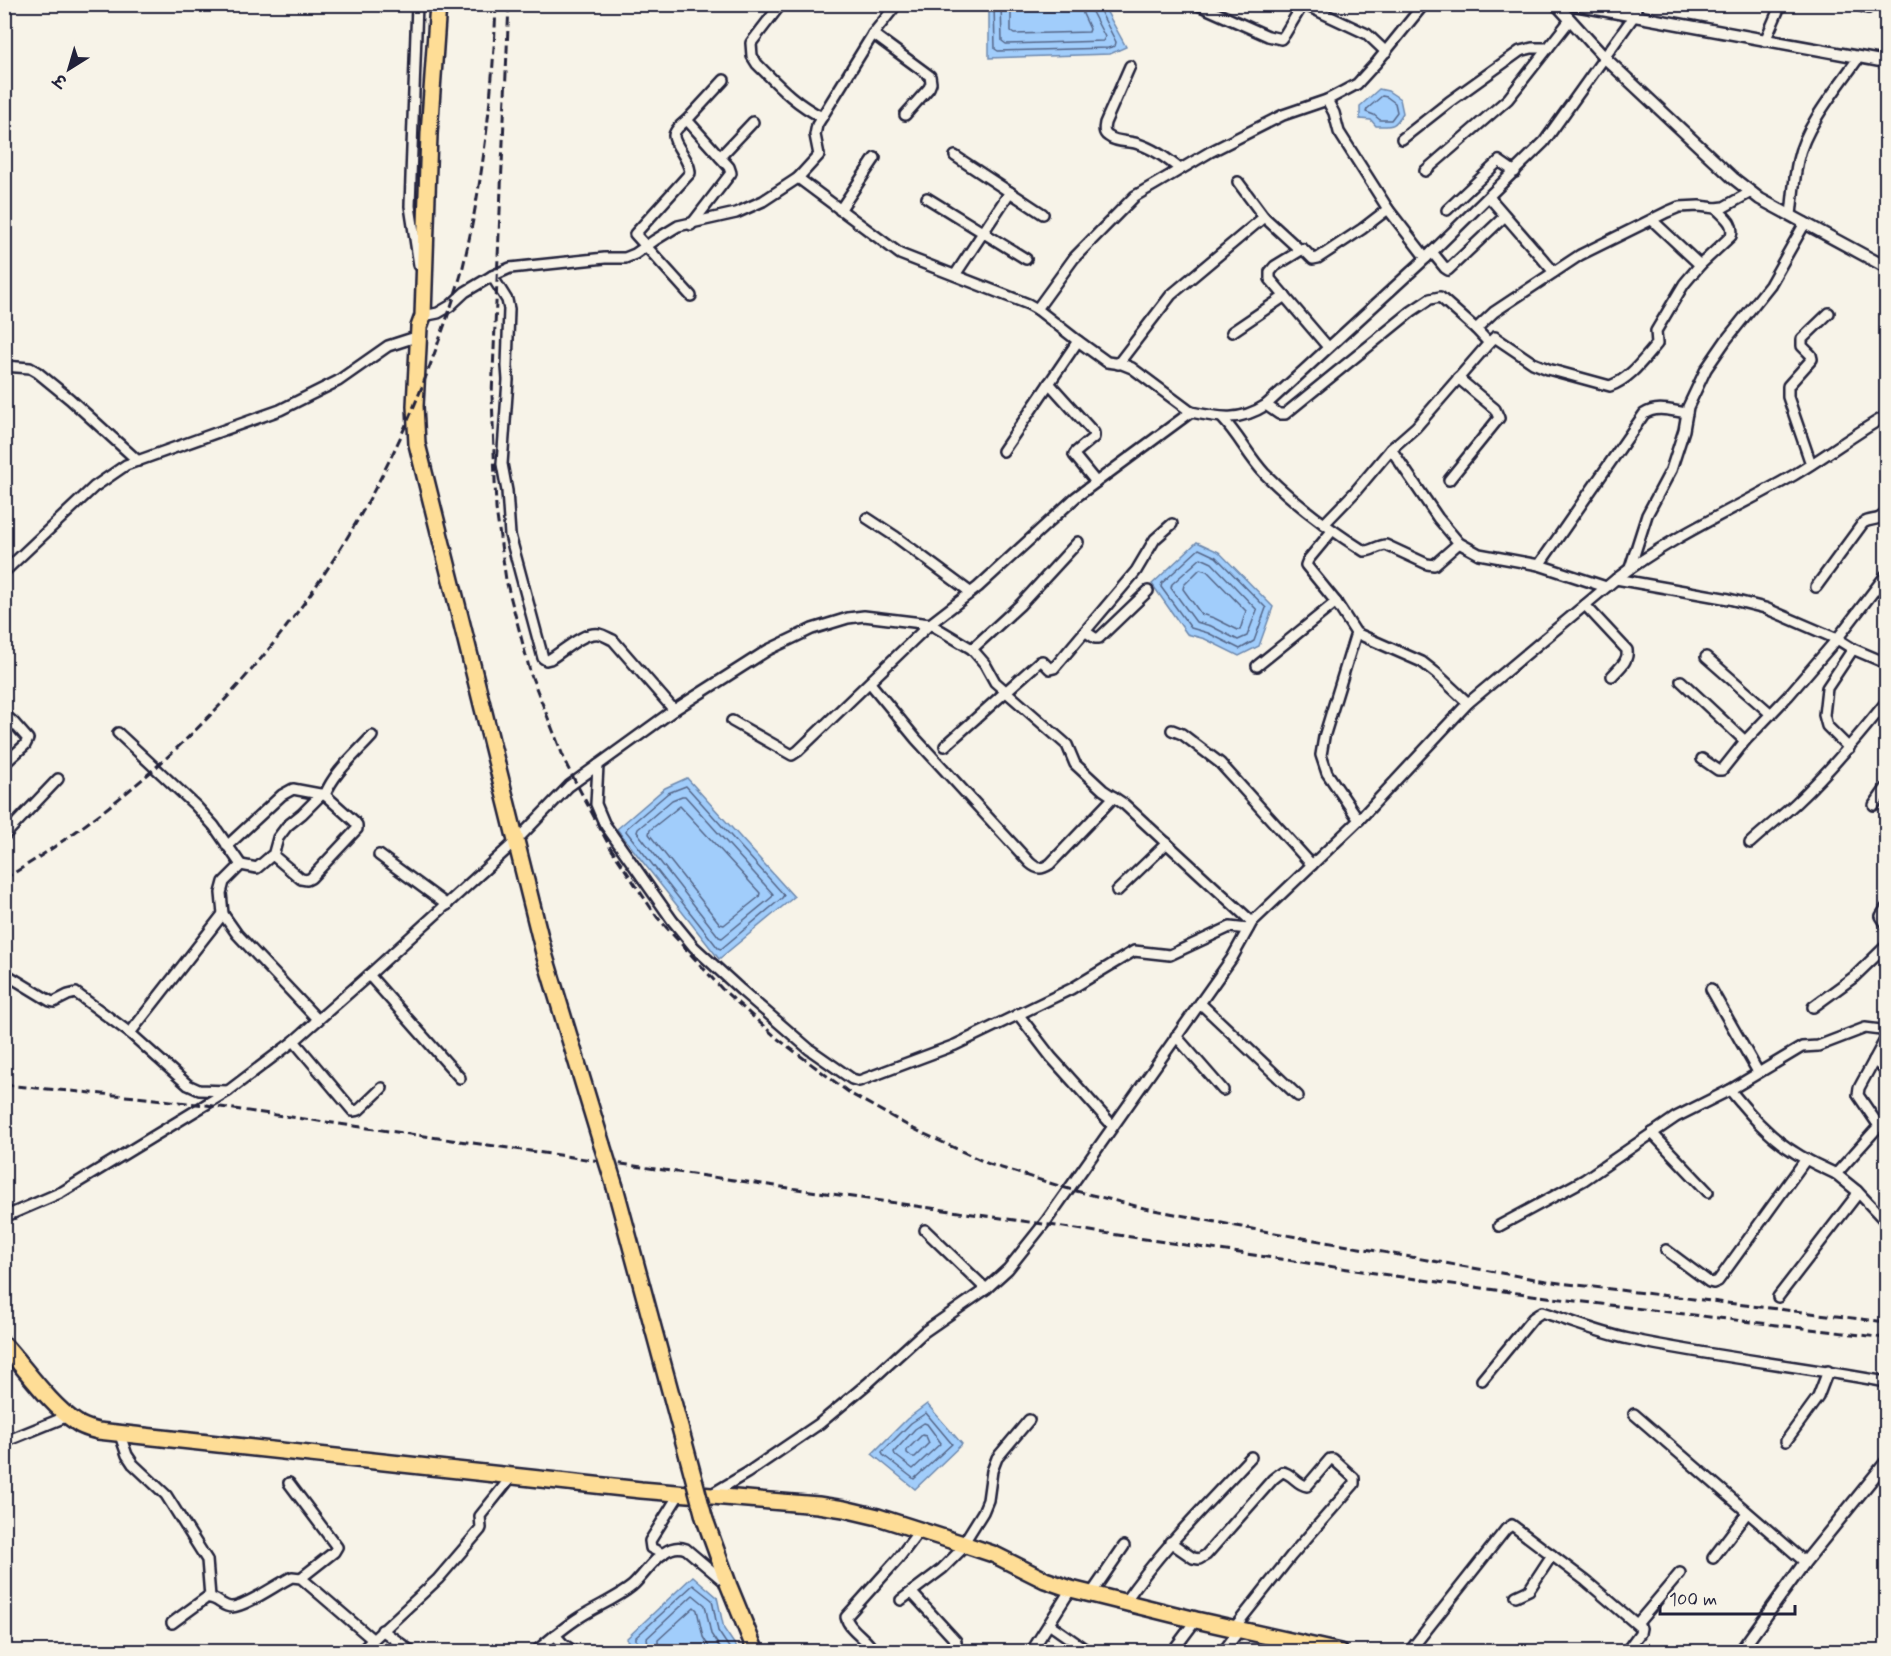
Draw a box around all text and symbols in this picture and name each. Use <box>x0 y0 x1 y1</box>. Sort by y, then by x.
north arrow <box>39 39 99 99</box>
text: उ <box>49 67 73 93</box>
scale bar <box>1660 1578 1795 1616</box>
text: 100 m <box>1669 1588 1717 1612</box>

